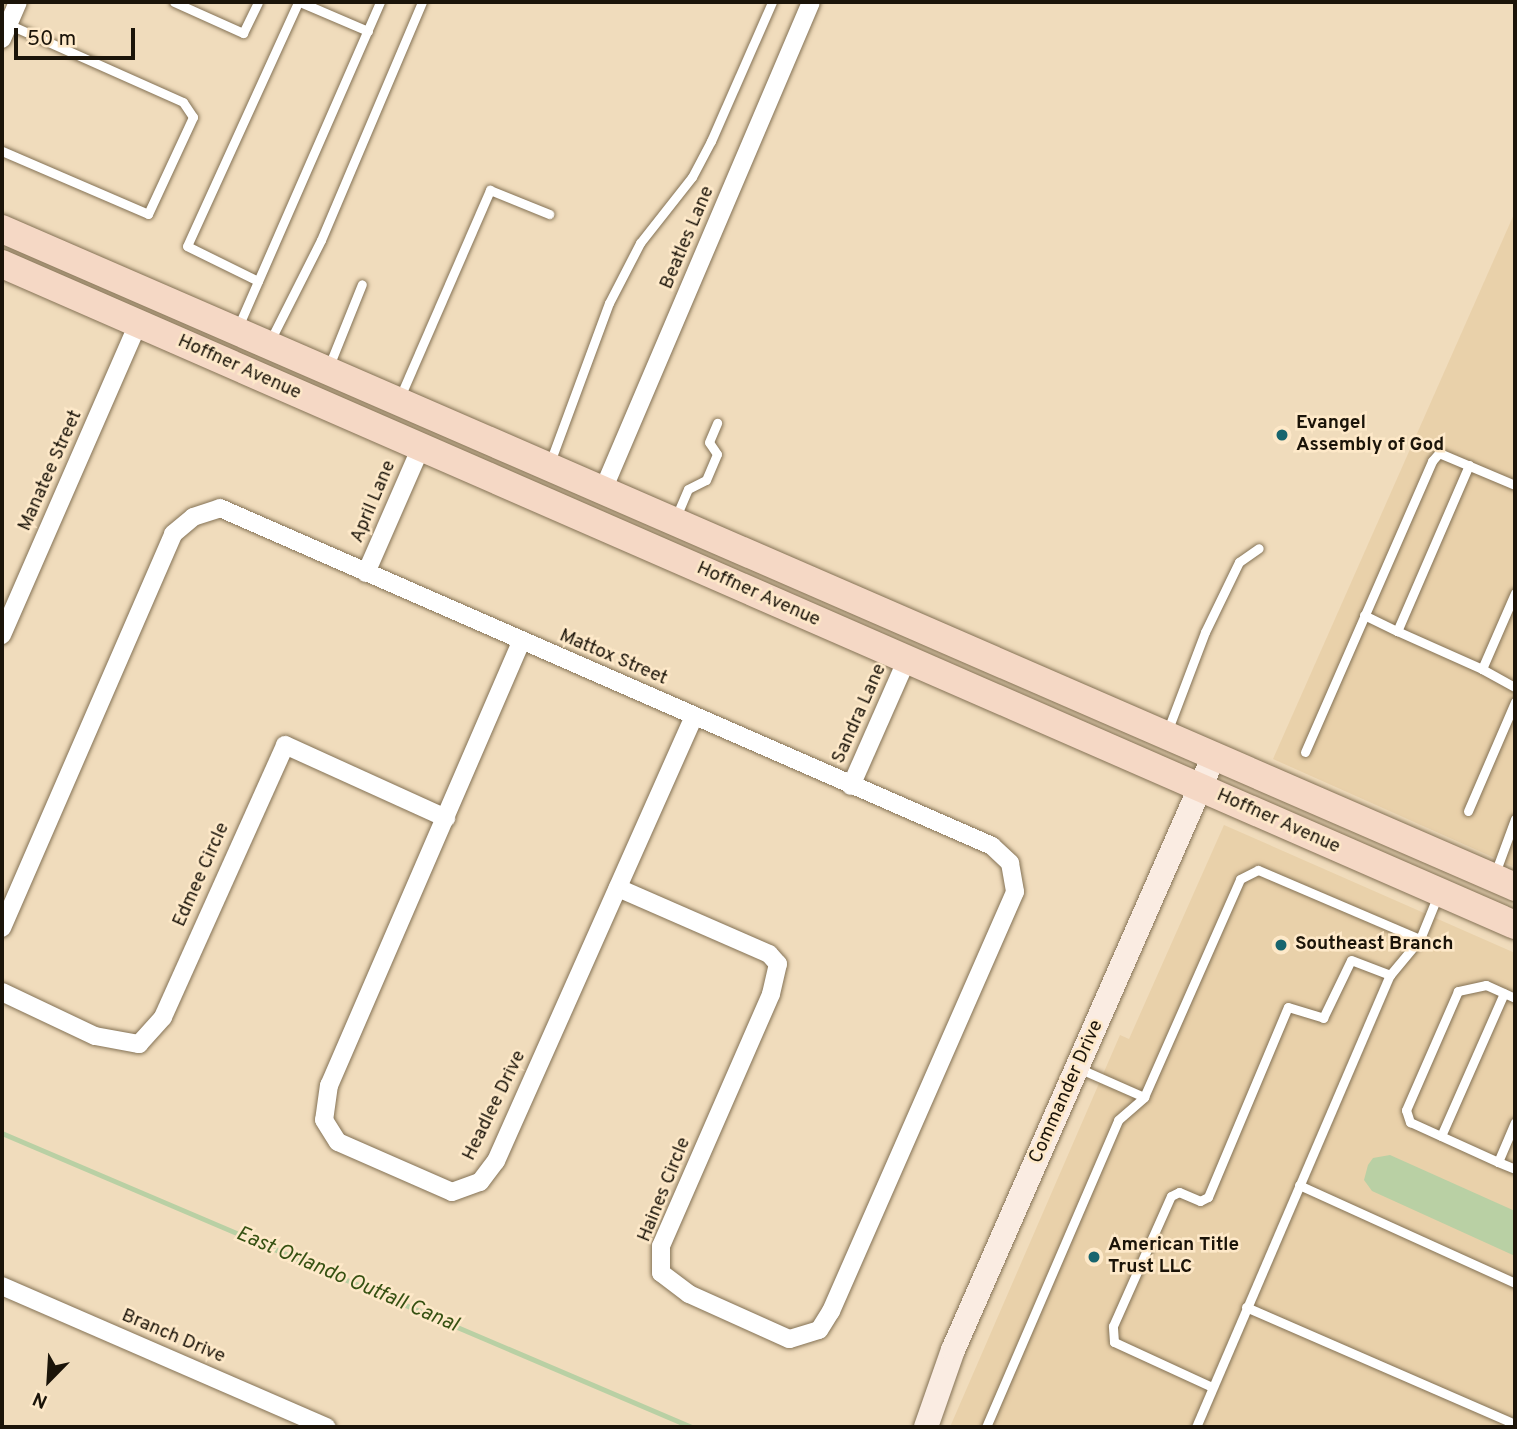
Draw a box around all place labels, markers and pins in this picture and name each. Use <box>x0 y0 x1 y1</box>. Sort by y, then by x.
place label: Evangel Assembly of God <box>1296 413 1444 457</box>
marker: Evangel Assembly of God <box>1274 427 1290 443</box>
place label: Southeast Branch <box>1295 934 1453 956</box>
marker: Southeast Branch <box>1273 937 1289 953</box>
place label: American Title Trust LLC <box>1108 1235 1239 1279</box>
marker: American Title Trust LLC <box>1086 1249 1102 1265</box>

